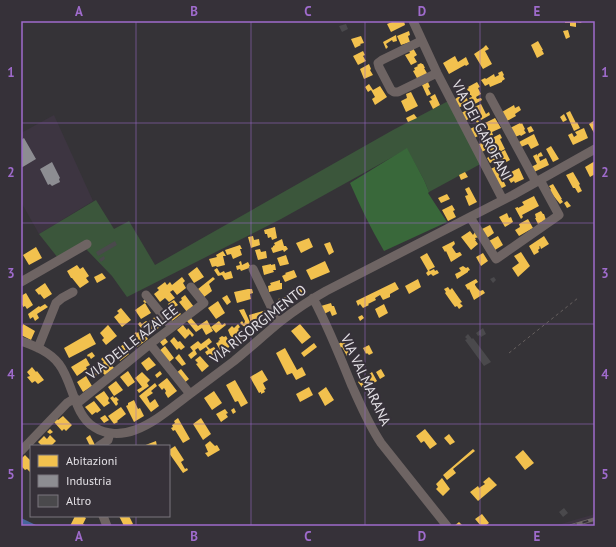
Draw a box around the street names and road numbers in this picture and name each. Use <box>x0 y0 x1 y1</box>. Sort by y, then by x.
street label: VIA DEI GAROFANI <box>448 76 516 183</box>
street label: VIA RISORGIMENTO <box>205 281 310 368</box>
street label: VIA DELLE AZALEE <box>82 301 181 384</box>
street label: VIA VALMARANA <box>337 331 395 429</box>

